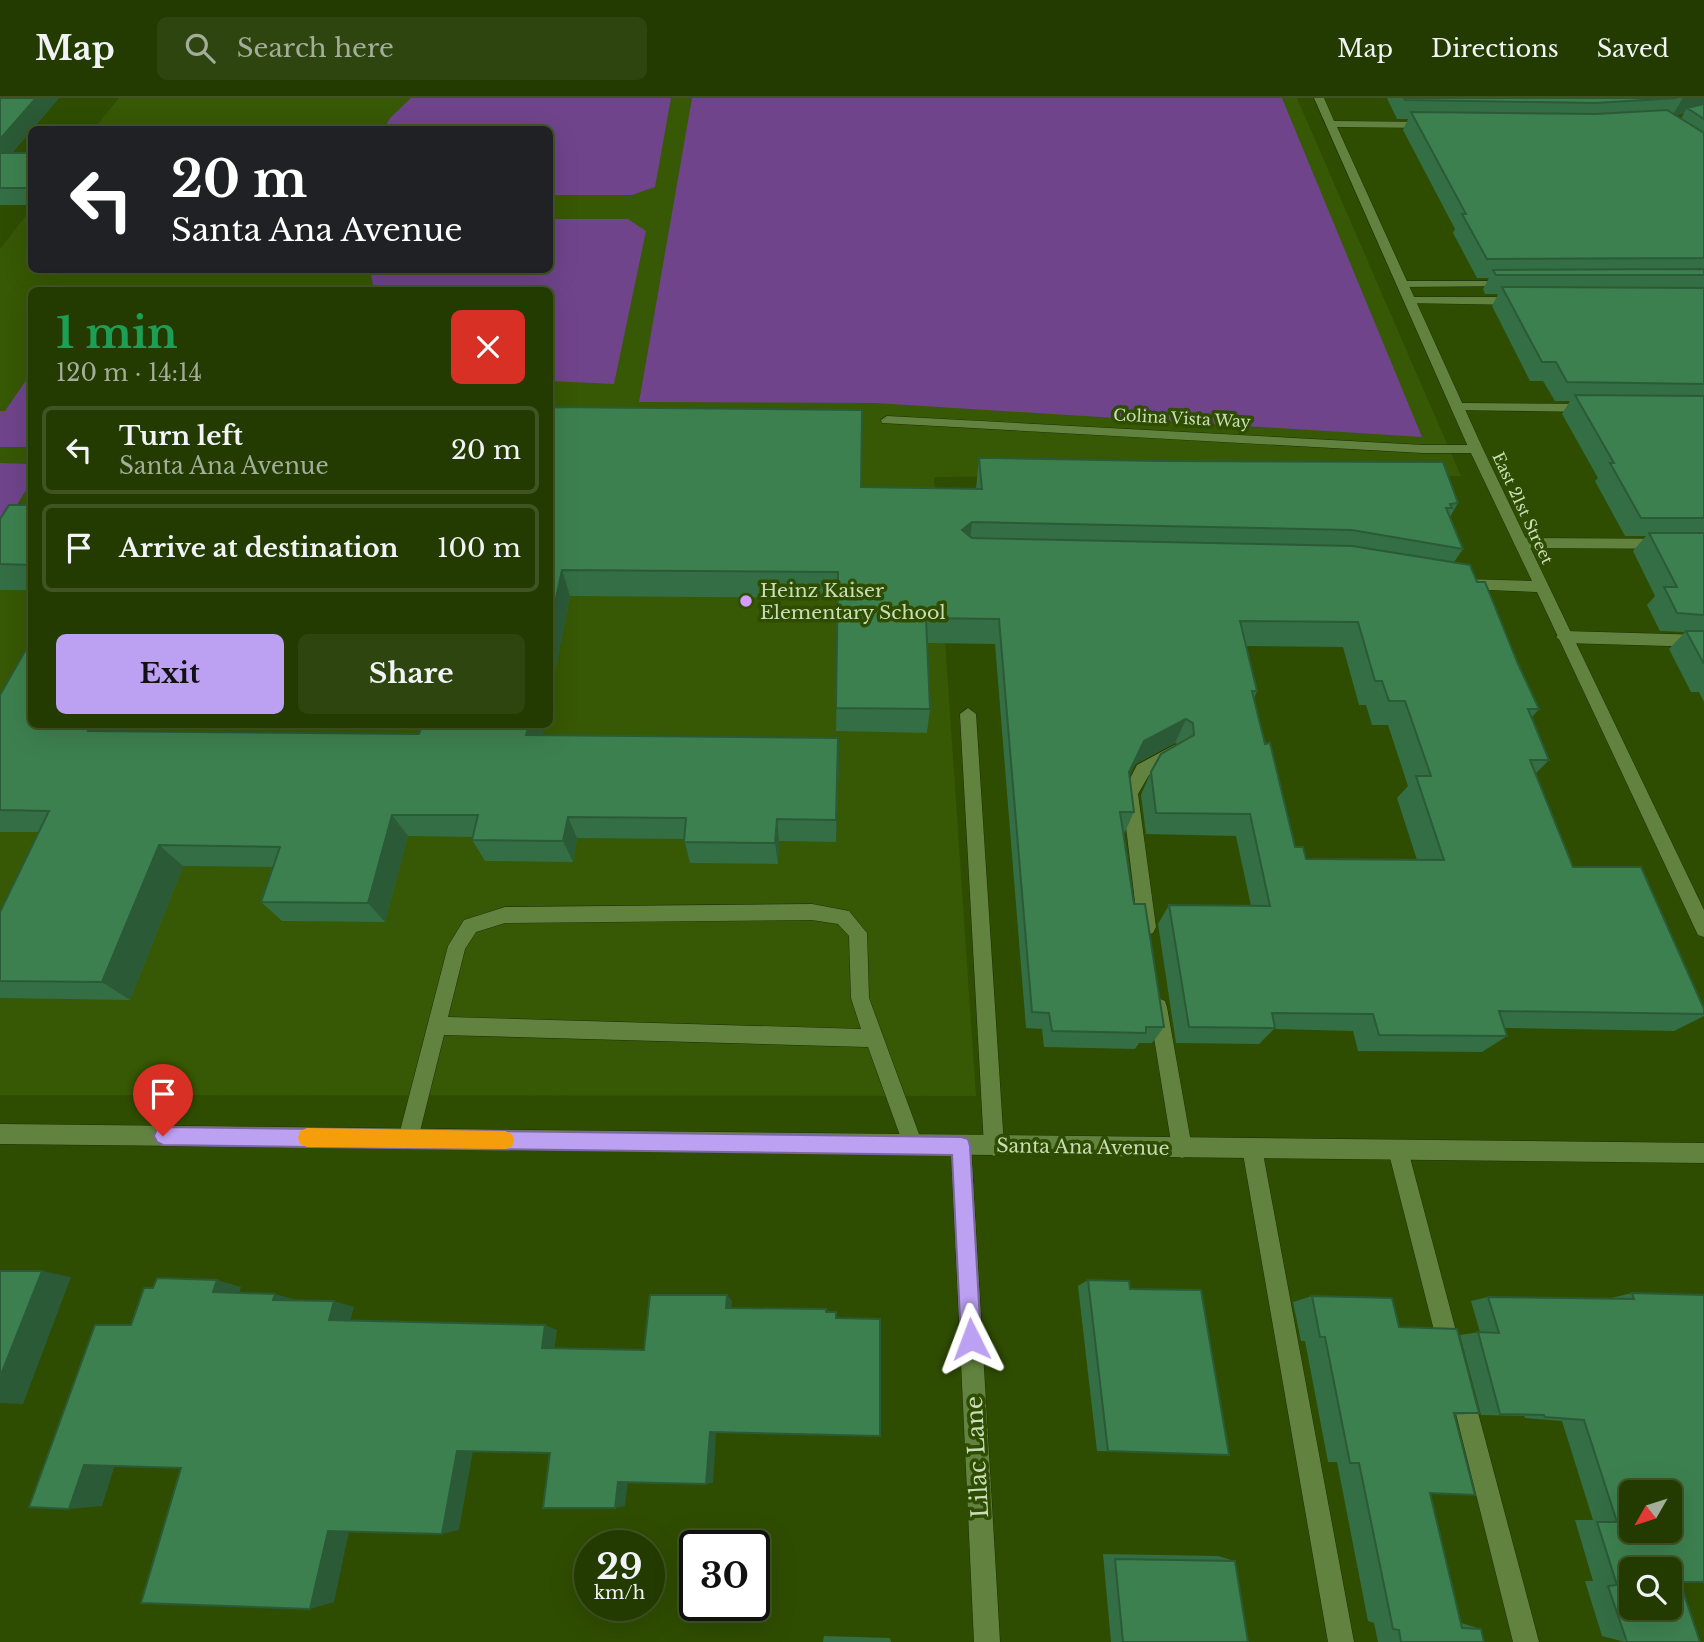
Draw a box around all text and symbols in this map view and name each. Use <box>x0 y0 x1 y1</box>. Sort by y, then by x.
search box <box>157 17 647 80</box>
text: Map <box>35 28 115 69</box>
icon: search <box>181 29 219 67</box>
text: Search here <box>237 32 394 64</box>
text: Map <box>1337 34 1393 63</box>
text: Directions <box>1431 34 1559 63</box>
text: Saved <box>1597 34 1669 63</box>
text: 20 m <box>171 149 307 210</box>
icon: left <box>56 154 147 245</box>
text: Santa Ana Avenue <box>171 210 463 250</box>
text: 1 min <box>56 307 178 359</box>
button: close <box>451 310 525 384</box>
text: 120 m · 14:14 <box>56 359 202 387</box>
street label: Colina Vista Way <box>1113 404 1252 432</box>
text: Turn left <box>119 420 243 452</box>
icon: left <box>60 431 98 469</box>
text: 20 m <box>451 434 521 466</box>
street label: East 21st Street <box>1488 449 1558 567</box>
text: Santa Ana Avenue <box>119 452 329 480</box>
icon: arrive <box>60 529 98 567</box>
text: Arrive at destination <box>119 532 399 564</box>
text: 100 m <box>437 532 521 564</box>
place label: Heinz Kaiser Elementary School <box>760 579 946 624</box>
marker: Heinz Kaiser Elementary School <box>738 593 754 609</box>
button: Exit <box>56 634 284 714</box>
button: Share <box>298 634 525 714</box>
pin <box>133 1064 193 1136</box>
icon: arrive <box>144 1075 182 1113</box>
street label: Santa Ana Avenue <box>996 1134 1170 1160</box>
position arrow <box>934 1302 1008 1376</box>
street label: Lilac Lane <box>960 1395 994 1519</box>
north arrow <box>1619 1480 1682 1544</box>
map controls <box>1619 1480 1682 1620</box>
speed limit sign: 30 <box>679 1530 770 1621</box>
text: 29 <box>596 1545 643 1588</box>
button: search <box>1619 1557 1682 1620</box>
text: km/h <box>594 1582 645 1604</box>

